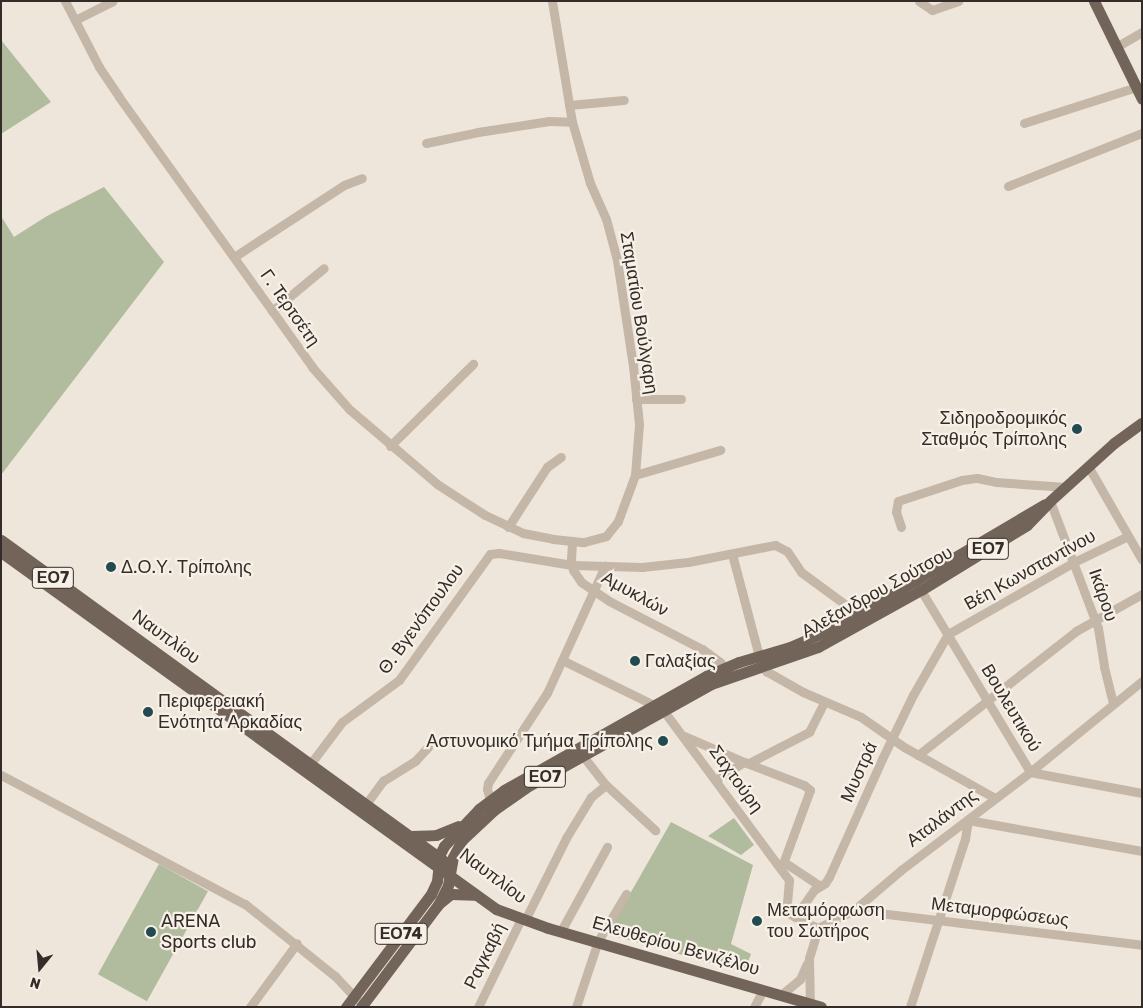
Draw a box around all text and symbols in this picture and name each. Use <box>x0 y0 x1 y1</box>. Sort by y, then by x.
street label: Σταματίου Βούλγαρη <box>615 230 663 396</box>
street label: Γ. Τερτσέτη <box>256 265 324 351</box>
place label: Σιδηροδρομικός Σταθμός Τρίπολης <box>921 408 1067 450</box>
marker: Σιδηροδρομικός Σταθμός Τρίπολης <box>1071 423 1083 435</box>
street label: Βέη Κωνσταντίνου <box>961 525 1099 615</box>
road number: ΕΟ7 <box>967 536 1009 562</box>
street label: Αλεξανδρου Σούτσου <box>798 542 956 642</box>
place label: Δ.Ο.Υ. Τρίπολης <box>121 556 252 578</box>
street label: Θ. Βγενόπουλου <box>374 560 468 678</box>
marker: Δ.Ο.Υ. Τρίπολης <box>105 561 117 573</box>
road number: ΕΟ7 <box>32 564 74 592</box>
street label: Ικάρου <box>1084 566 1122 624</box>
street label: Αμυκλών <box>598 567 672 621</box>
street label: Ναυπλίου <box>128 605 204 669</box>
place label: Γαλαξίας <box>645 650 716 672</box>
marker: Γαλαξίας <box>629 655 641 667</box>
street label: Βουλευτικού <box>976 660 1046 756</box>
place label: Περιφερειακή Ενότητα Αρκαδίας <box>158 691 302 734</box>
marker: Περιφερειακή Ενότητα Αρκαδίας <box>142 706 154 718</box>
place label: Αστυνομικό Τμήμα Τρίπολης <box>426 730 653 752</box>
marker: Αστυνομικό Τμήμα Τρίπολης <box>657 735 669 747</box>
street label: Μυστρά <box>836 739 882 805</box>
street label: Σαχτούρη <box>704 741 768 817</box>
road number: ΕΟ7 <box>524 764 566 790</box>
street label: Αταλάντης <box>902 784 982 852</box>
street label: Ναυπλίου <box>455 844 531 908</box>
street label: Μεταμορφώσεως <box>930 893 1070 931</box>
place label: Μεταμόρφωση του Σωτήρος <box>767 900 885 942</box>
place label: ARENA Sports club <box>161 911 257 954</box>
street label: Ελευθερίου Βενιζέλου <box>590 912 762 980</box>
marker: Μεταμόρφωση του Σωτήρος <box>751 915 763 927</box>
street label: Ραγκαβή <box>460 919 510 993</box>
road number: ΕΟ74 <box>374 921 428 948</box>
marker: ARENA Sports club <box>145 926 157 938</box>
north arrow <box>15 943 65 993</box>
text: N <box>28 973 43 992</box>

